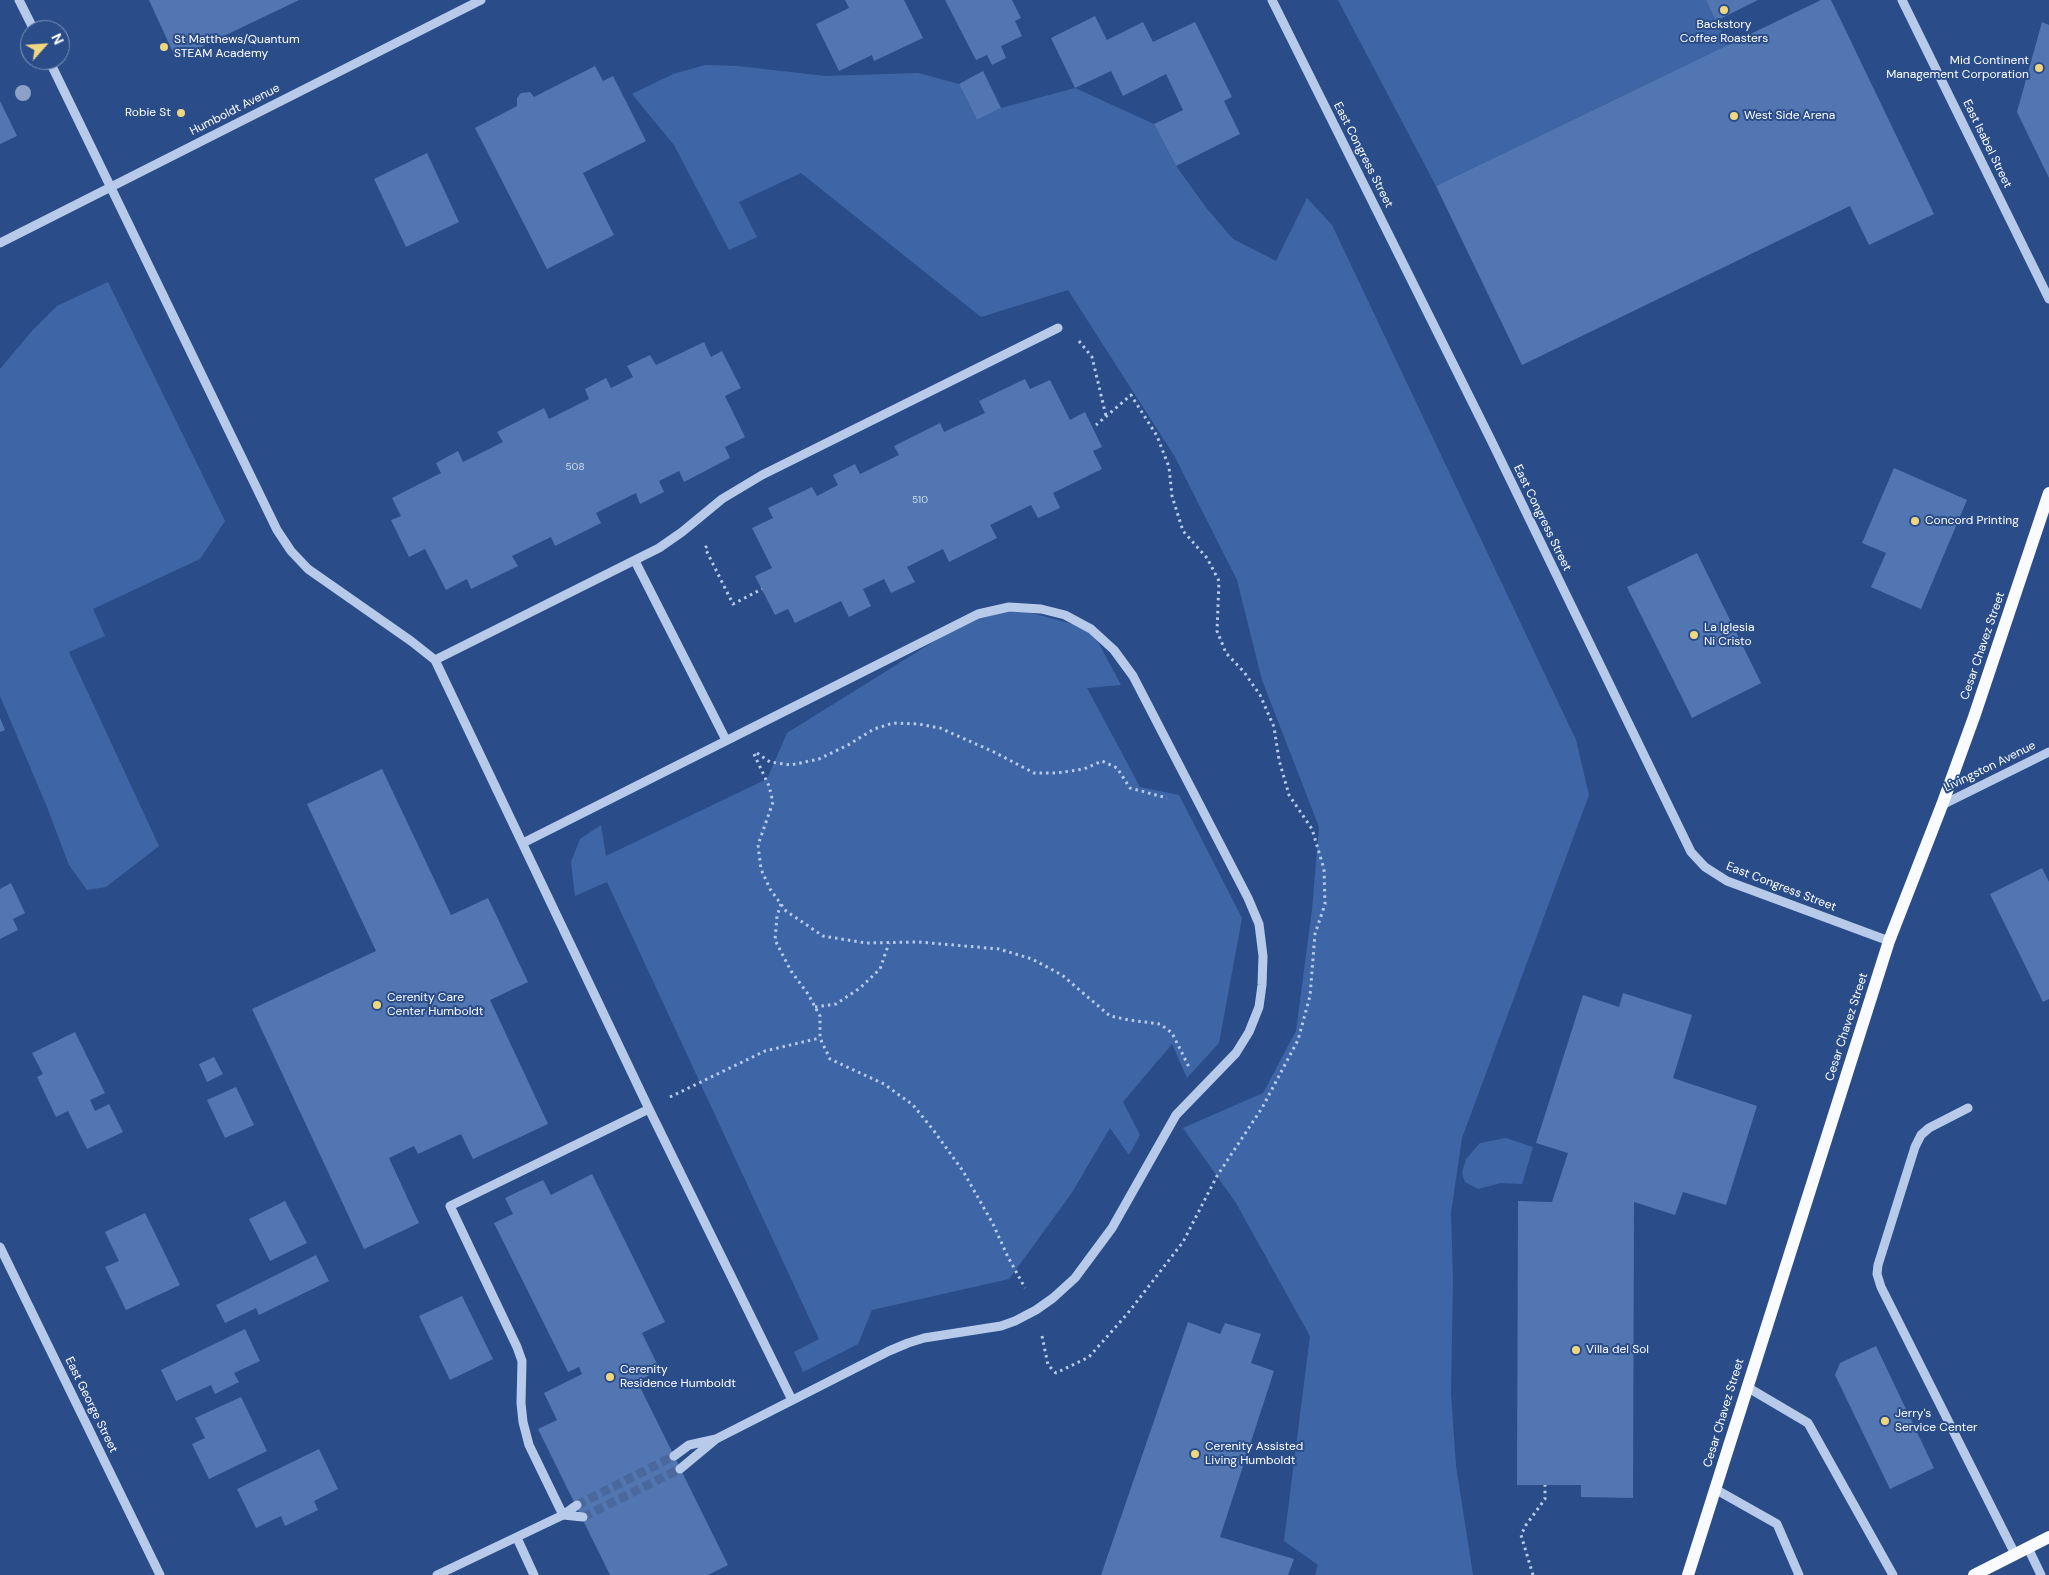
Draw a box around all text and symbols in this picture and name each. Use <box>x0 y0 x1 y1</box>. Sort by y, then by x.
marker: Backstory Coffee Roasters <box>1718 4 1730 16</box>
place label: Backstory Coffee Roasters <box>1680 18 1768 46</box>
north arrow <box>20 20 70 70</box>
text: N <box>47 30 68 47</box>
place label: St Matthews/Quantum STEAM Academy <box>174 33 300 61</box>
marker: St Matthews/Quantum STEAM Academy <box>158 41 170 53</box>
place label: Mid Continent Management Corporation <box>1886 54 2029 82</box>
marker: Mid Continent Management Corporation <box>2033 62 2045 74</box>
street label: Humboldt Avenue <box>188 81 282 139</box>
street label: East Isabel Street <box>1959 97 2015 191</box>
street label: East Congress Street <box>1330 100 1396 210</box>
place label: Robie St <box>125 106 171 120</box>
marker: Robie St <box>175 107 187 119</box>
place label: West Side Arena <box>1744 109 1835 123</box>
marker: West Side Arena <box>1728 110 1740 122</box>
house number: 508 <box>565 461 585 473</box>
street label: East Congress Street <box>1510 462 1574 574</box>
house number: 510 <box>912 494 928 506</box>
place label: Concord Printing <box>1925 514 2019 528</box>
marker: Concord Printing <box>1909 515 1921 527</box>
street label: Cesar Chavez Street <box>1958 590 2008 702</box>
place label: La Iglesia Ni Cristo <box>1704 621 1754 649</box>
marker: La Iglesia Ni Cristo <box>1688 629 1700 641</box>
street label: Livingston Avenue <box>1942 739 2038 795</box>
street label: East Congress Street <box>1724 859 1838 915</box>
street label: Cesar Chavez Street <box>1823 971 1871 1083</box>
place label: Cerenity Care Center Humboldt <box>387 991 484 1019</box>
marker: Cerenity Care Center Humboldt <box>371 999 383 1011</box>
place label: Villa del Sol <box>1586 1343 1649 1357</box>
marker: Villa del Sol <box>1570 1344 1582 1356</box>
street label: East George Street <box>62 1355 120 1455</box>
street label: Cesar Chavez Street <box>1701 1357 1747 1469</box>
place label: Cerenity Residence Humboldt <box>620 1363 736 1391</box>
marker: Cerenity Residence Humboldt <box>604 1371 616 1383</box>
place label: Jerry's Service Center <box>1895 1407 1977 1435</box>
marker: Jerry's Service Center <box>1879 1415 1891 1427</box>
place label: Cerenity Assisted Living Humboldt <box>1205 1440 1303 1468</box>
marker: Cerenity Assisted Living Humboldt <box>1189 1448 1201 1460</box>

